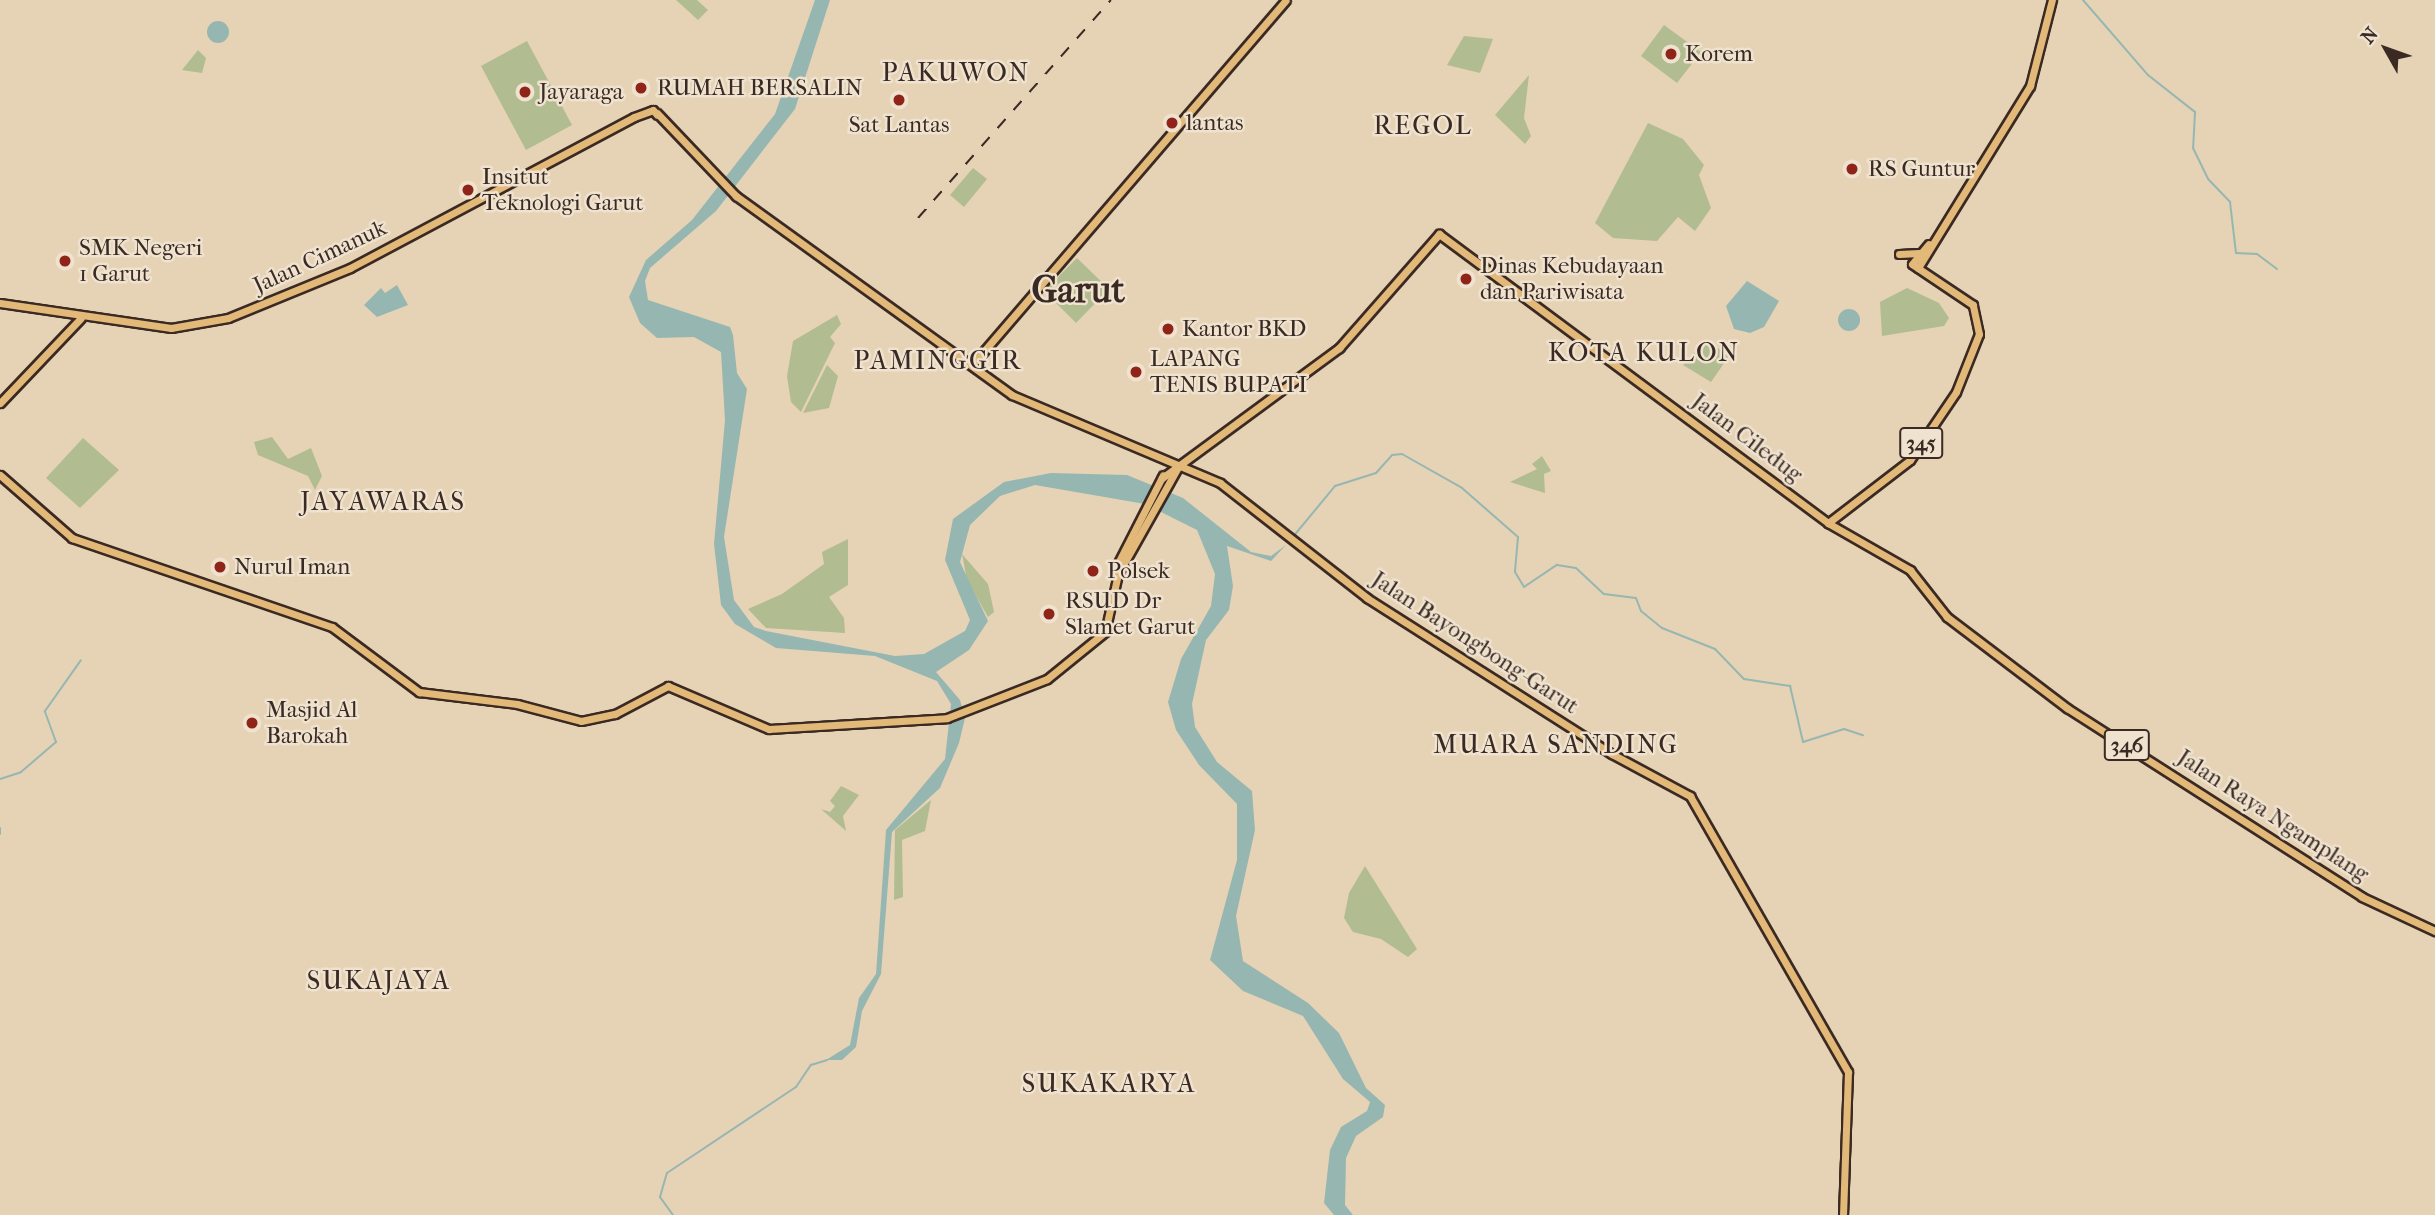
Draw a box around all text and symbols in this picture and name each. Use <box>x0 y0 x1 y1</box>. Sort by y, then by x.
north arrow <box>2351 14 2421 84</box>
text: N <box>2357 23 2383 48</box>
place label: Korem <box>1685 40 1753 68</box>
marker: Korem <box>1663 46 1679 62</box>
district label: PAKUWON <box>883 57 1029 89</box>
place label: RUMAH BERSALIN <box>657 74 862 102</box>
place label: Jayaraga <box>539 78 623 106</box>
marker: RUMAH BERSALIN <box>631 78 651 98</box>
marker: Jayaraga <box>517 84 533 100</box>
marker: Sat Lantas <box>891 92 907 108</box>
place label: lantas <box>1186 109 1244 137</box>
district label: REGOL <box>1374 110 1472 142</box>
place label: Sat Lantas <box>849 111 949 139</box>
marker: lantas <box>1164 115 1180 131</box>
place label: RS Guntur <box>1868 155 1975 183</box>
marker: RS Guntur <box>1842 159 1862 179</box>
place label: Insitut Teknologi Garut <box>482 163 643 217</box>
marker: Insitut Teknologi Garut <box>460 182 476 198</box>
street label: Jalan Cimanuk <box>249 214 391 300</box>
place label: SMK Negeri 1 Garut <box>79 234 202 288</box>
place label: Dinas Kebudayaan dan Pariwisata <box>1480 252 1664 306</box>
marker: SMK Negeri 1 Garut <box>57 253 73 269</box>
district label: Garut <box>1031 268 1125 312</box>
marker: Dinas Kebudayaan dan Pariwisata <box>1458 271 1474 287</box>
place label: Kantor BKD <box>1182 315 1306 343</box>
marker: Kantor BKD <box>1160 321 1176 337</box>
district label: KOTA KULON <box>1549 337 1739 369</box>
district label: PAMINGGIR <box>855 345 1021 377</box>
place label: LAPANG TENIS BUPATI <box>1150 345 1307 399</box>
marker: LAPANG TENIS BUPATI <box>1128 364 1144 380</box>
street label: Jalan Ciledug <box>1686 387 1808 489</box>
road number: 345 <box>1898 426 1944 460</box>
district label: JAYAWARAS <box>301 486 465 518</box>
place label: Nurul Iman <box>234 553 350 581</box>
place label: Polsek <box>1107 557 1170 585</box>
marker: Nurul Iman <box>212 559 228 575</box>
marker: Polsek <box>1085 563 1101 579</box>
street label: Jalan Bayongbong-Garut <box>1366 566 1584 720</box>
place label: RSUD Dr Slamet Garut <box>1065 587 1195 641</box>
marker: RSUD Dr Slamet Garut <box>1039 604 1059 624</box>
place label: Masjid Al Barokah <box>266 696 357 750</box>
marker: Masjid Al Barokah <box>244 715 260 731</box>
road number: 346 <box>2102 728 2152 762</box>
district label: MUARA SANDING <box>1435 729 1677 761</box>
street label: Jalan Raya Ngamplang <box>2172 744 2374 888</box>
district label: SUKAJAYA <box>308 965 450 997</box>
district label: SUKAKARYA <box>1023 1068 1195 1100</box>

